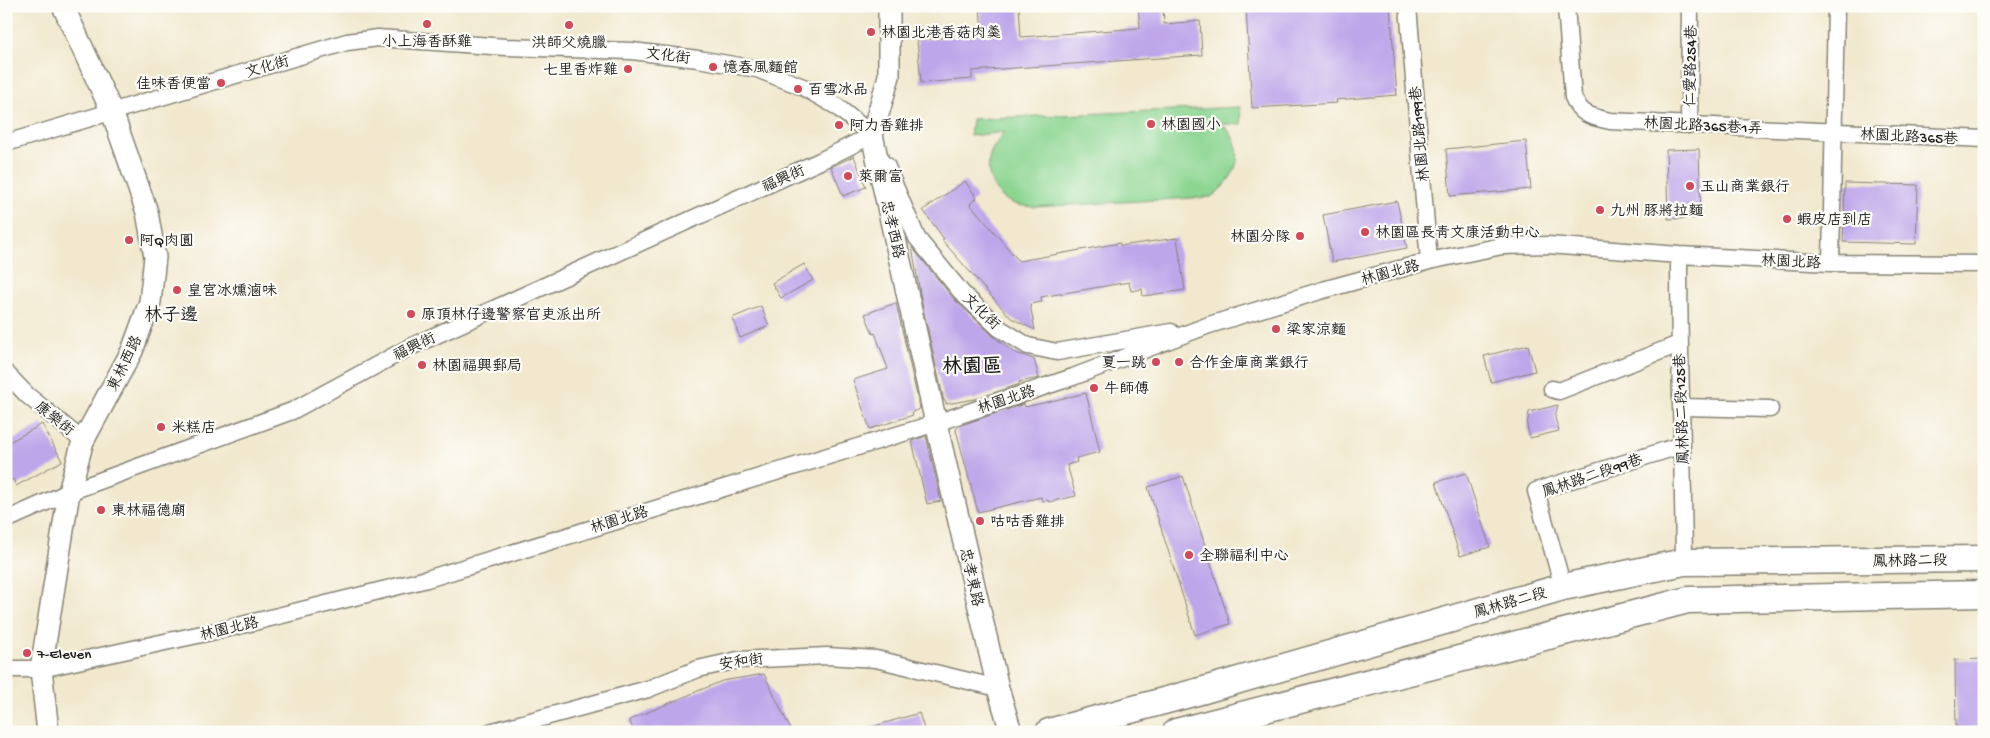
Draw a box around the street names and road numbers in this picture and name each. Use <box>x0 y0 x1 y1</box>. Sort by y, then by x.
street label: 仁愛路254巷 <box>1682 25 1702 107</box>
street label: 文化街 <box>644 45 691 69</box>
street label: 文化街 <box>243 53 292 83</box>
street label: 林園北路199巷 <box>1408 85 1434 182</box>
street label: 林園北路365巷1弄 <box>1643 115 1763 139</box>
street label: 林園北路365巷 <box>1859 126 1958 150</box>
street label: 福興街 <box>760 162 808 197</box>
street label: 忠孝西路 <box>876 198 907 261</box>
street label: 林園北路 <box>1760 252 1821 274</box>
street label: 林園北路 <box>1359 257 1422 290</box>
street label: 文化街 <box>958 291 1003 334</box>
street label: 福興街 <box>391 330 439 366</box>
street label: 東林西路 <box>105 333 147 395</box>
street label: 鳳林路二段125巷 <box>1672 353 1694 465</box>
street label: 林園北路 <box>975 383 1038 419</box>
street label: 康樂街 <box>31 398 78 441</box>
street label: 鳳林路二段99巷 <box>1540 451 1645 502</box>
street label: 林園北路 <box>588 504 651 538</box>
street label: 忠孝東路 <box>955 546 986 609</box>
street label: 鳳林路二段 <box>1872 552 1948 572</box>
street label: 鳳林路二段 <box>1472 585 1549 623</box>
street label: 林園北路 <box>198 614 261 645</box>
street label: 安和街 <box>718 651 765 675</box>

